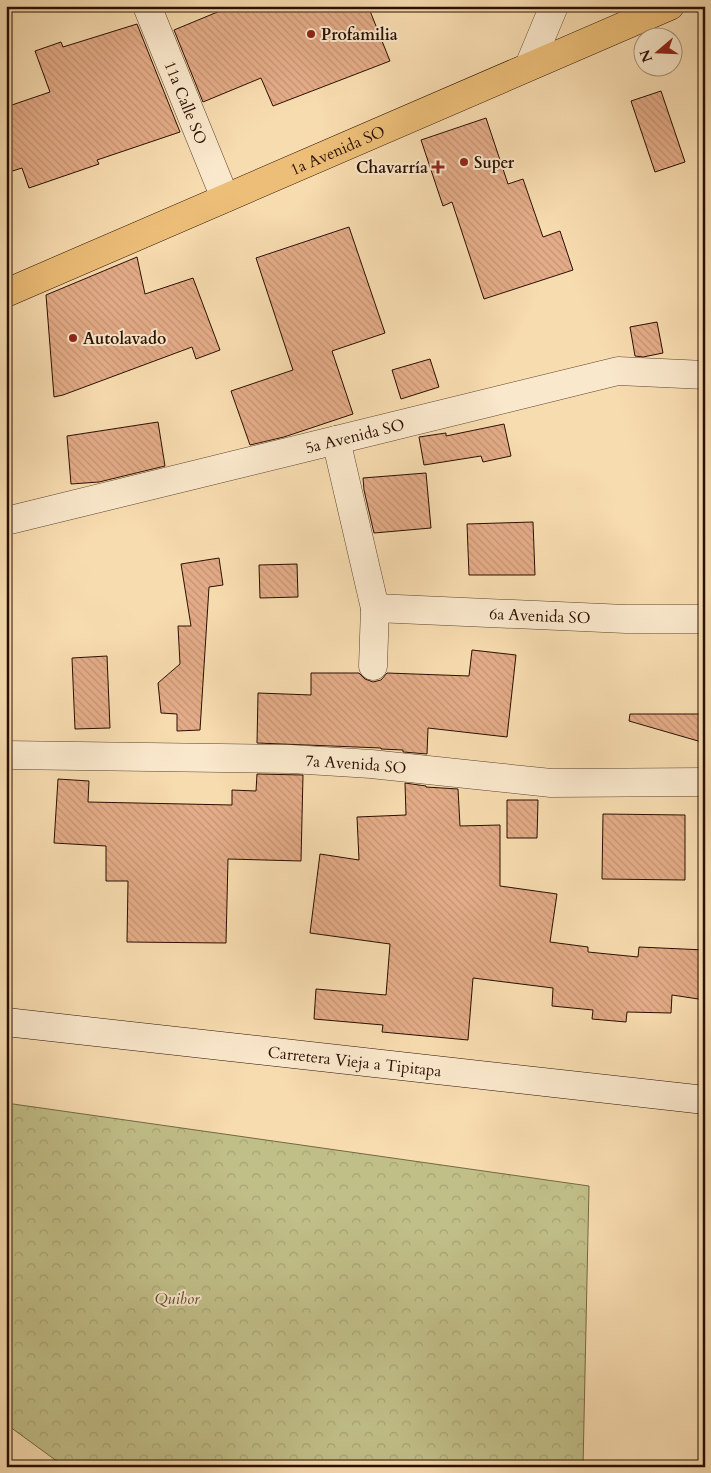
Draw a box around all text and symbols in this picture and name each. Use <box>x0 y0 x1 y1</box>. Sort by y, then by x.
place label: Profamilia <box>321 24 398 46</box>
marker: Profamilia <box>305 28 317 40</box>
north arrow <box>634 28 684 78</box>
text: N <box>635 47 657 65</box>
street label: 11a Calle SO <box>158 58 212 148</box>
street label: 1a Avenida SO <box>287 120 389 181</box>
place label: Super <box>474 152 515 174</box>
marker: Super <box>458 156 470 168</box>
place label: Chavarría <box>356 157 428 179</box>
marker: Chavarría <box>432 161 444 173</box>
place label: Autolavado <box>83 328 166 350</box>
marker: Autolavado <box>67 332 79 344</box>
street label: 5a Avenida SO <box>303 414 407 459</box>
street label: 6a Avenida SO <box>489 603 591 629</box>
street label: 7a Avenida SO <box>305 750 407 780</box>
street label: Carretera Vieja a Tipitapa <box>267 1041 443 1083</box>
park label: Quibor <box>154 1288 200 1310</box>

